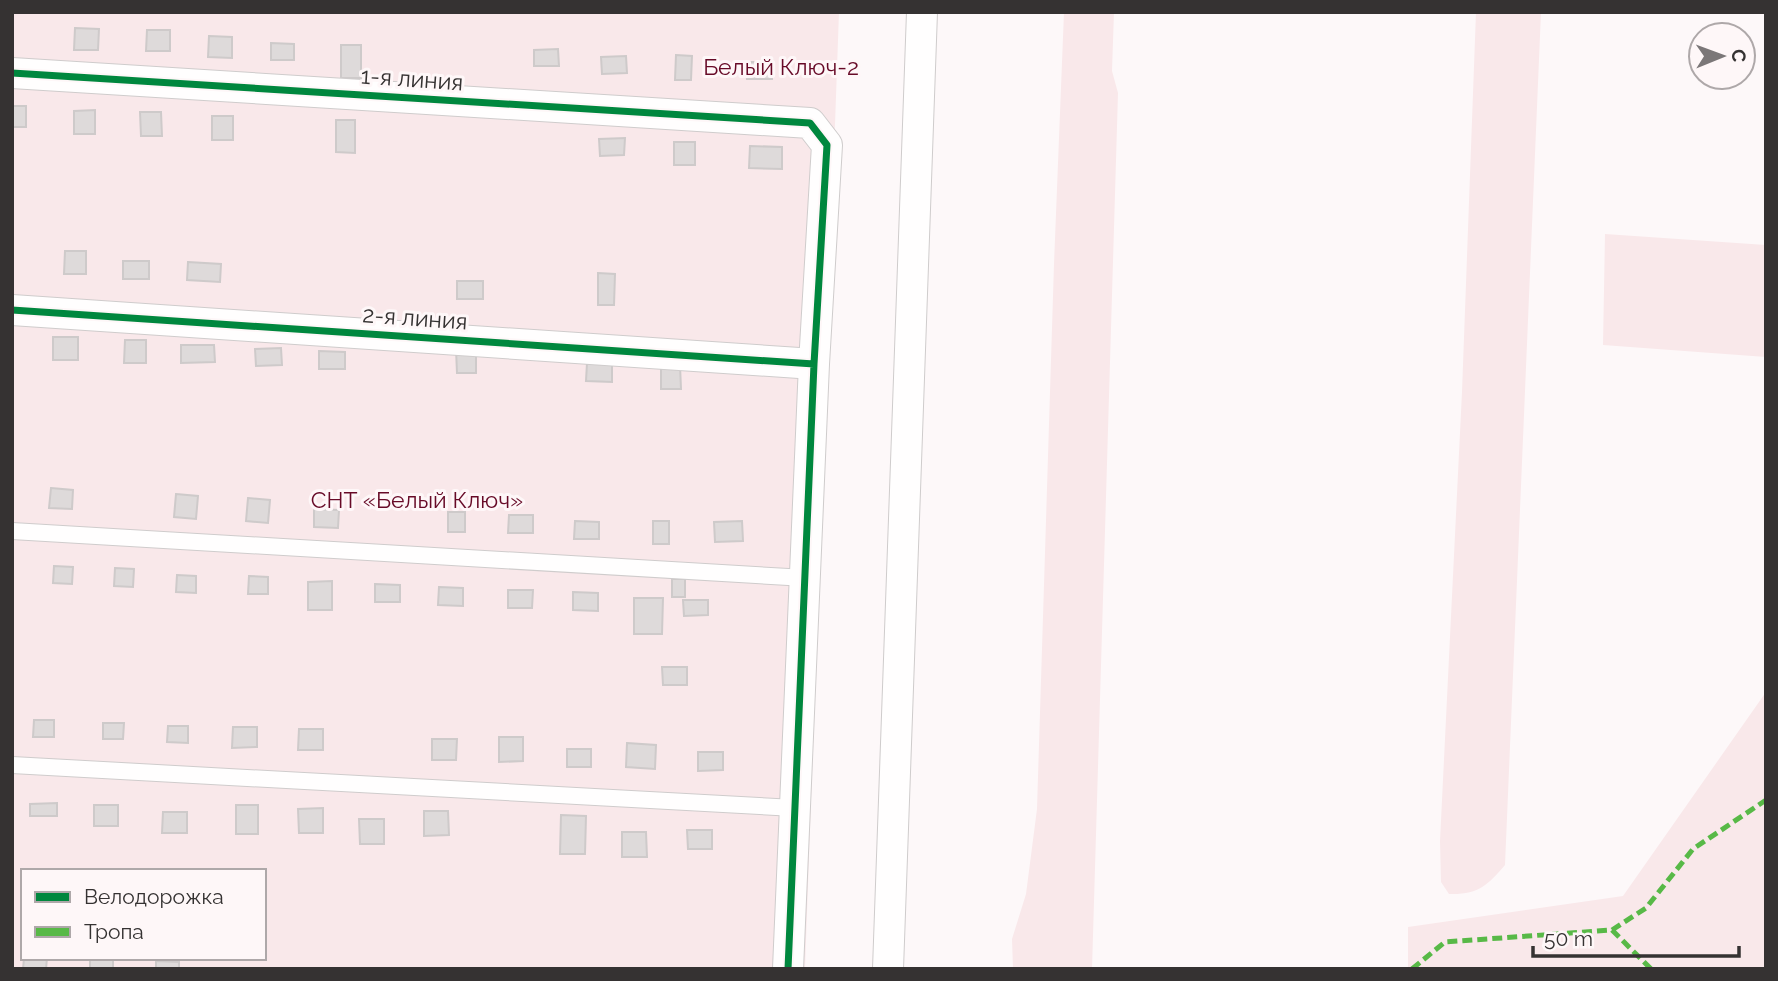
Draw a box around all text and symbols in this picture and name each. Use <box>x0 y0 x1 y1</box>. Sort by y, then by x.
north arrow <box>1687 21 1757 91</box>
text: С <box>1728 49 1750 62</box>
park label: Белый Ключ-2 <box>703 53 859 80</box>
street label: 1-я линия <box>360 61 464 96</box>
street label: 2-я линия <box>362 300 468 335</box>
park label: СНТ «Белый Ключ» <box>311 486 523 513</box>
legend <box>21 869 266 960</box>
text: Велодорожка <box>84 884 224 909</box>
scale bar <box>1533 914 1740 958</box>
text: Тропа <box>84 919 144 944</box>
text: 50 m <box>1544 926 1593 951</box>

